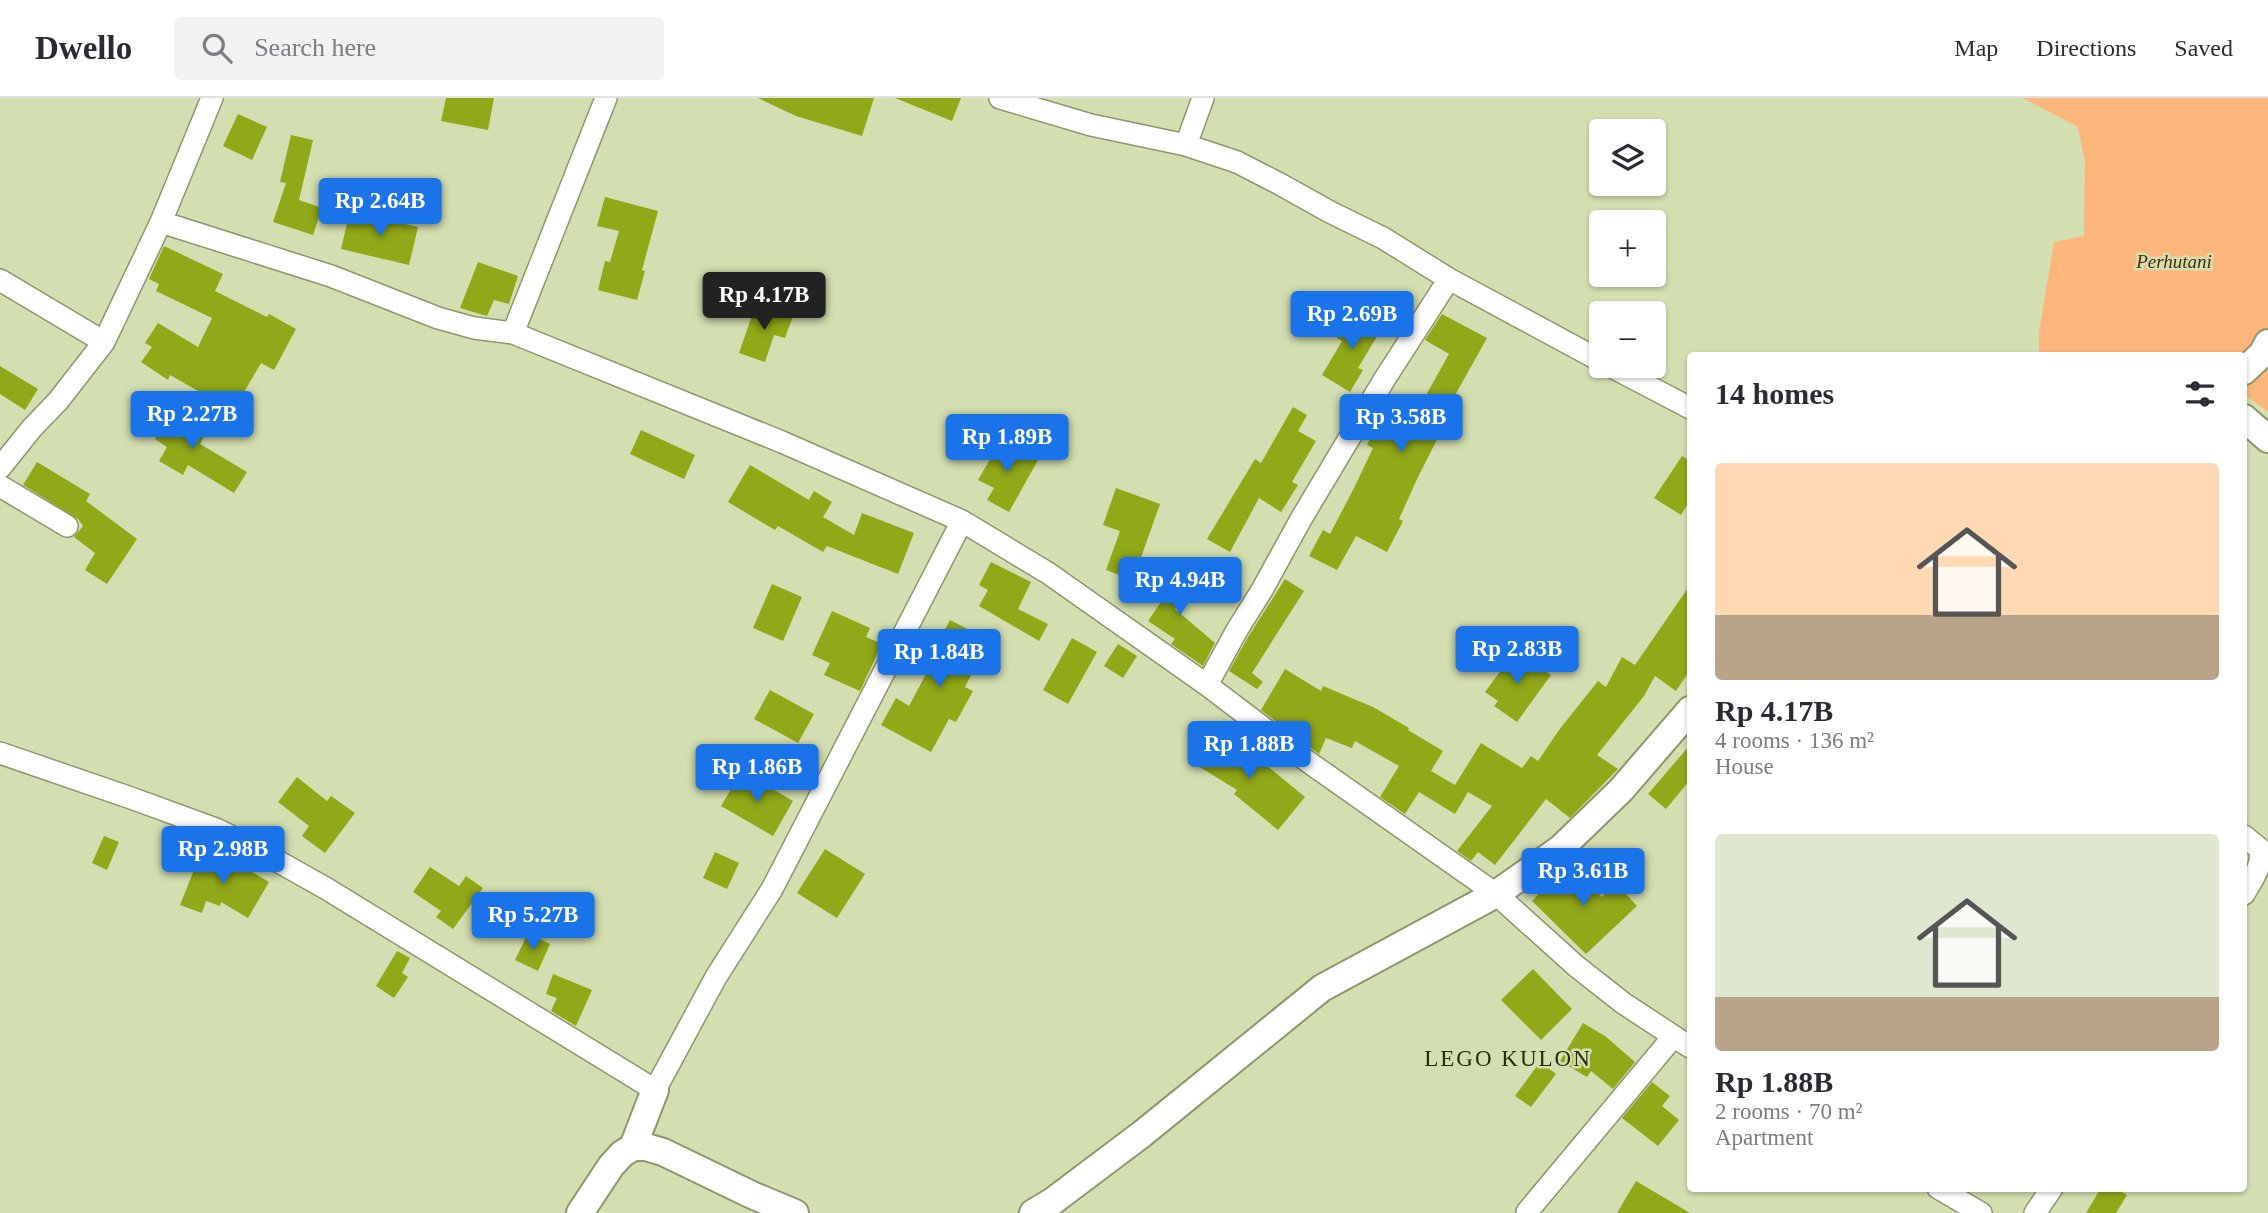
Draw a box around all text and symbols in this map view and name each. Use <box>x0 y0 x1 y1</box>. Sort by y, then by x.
search box <box>174 17 664 80</box>
icon: search <box>198 29 236 67</box>
text: Dwello <box>35 30 132 66</box>
text: Search here <box>254 33 376 62</box>
text: Map <box>1954 35 1998 61</box>
text: Directions <box>2036 35 2136 61</box>
text: Saved <box>2174 35 2233 61</box>
map controls <box>1589 119 1666 378</box>
button: layers <box>1589 119 1666 196</box>
pin: Rp 2.64B <box>308 178 452 238</box>
text: Rp 2.64B <box>335 188 425 213</box>
button: + <box>1589 210 1666 287</box>
park label: Perhutani <box>2135 251 2212 272</box>
pin: Rp 4.17B <box>692 272 836 332</box>
text: Rp 4.17B <box>719 282 809 307</box>
pin: Rp 2.69B <box>1280 292 1424 351</box>
text: Rp 2.69B <box>1307 301 1397 326</box>
button: − <box>1589 301 1666 378</box>
icon: filters <box>2181 375 2219 413</box>
text: 14 homes <box>1715 377 1834 410</box>
pin: Rp 2.27B <box>120 392 264 451</box>
pin: Rp 3.58B <box>1329 394 1473 454</box>
text: Rp 2.27B <box>147 401 237 426</box>
text: Rp 3.58B <box>1356 404 1446 429</box>
pin: Rp 1.89B <box>935 414 1079 474</box>
text: Rp 1.89B <box>962 424 1052 449</box>
icon: home <box>1904 509 2030 635</box>
pin: Rp 4.94B <box>1108 558 1252 617</box>
text: Rp 4.94B <box>1135 567 1225 592</box>
pin: Rp 2.83B <box>1445 626 1589 686</box>
pin: Rp 1.84B <box>867 630 1011 689</box>
text: Rp 2.83B <box>1472 636 1562 661</box>
text: Rp 1.84B <box>894 639 984 664</box>
text: Rp 4.17B <box>1715 694 1833 727</box>
pin: Rp 1.88B <box>1177 722 1321 781</box>
text: 4 rooms · 136 m² <box>1715 728 1874 753</box>
text: Rp 1.88B <box>1204 731 1294 756</box>
pin: Rp 1.86B <box>685 744 829 804</box>
text: Rp 1.86B <box>712 754 802 779</box>
text: House <box>1715 754 1774 779</box>
pin: Rp 2.98B <box>151 826 295 886</box>
text: Rp 2.98B <box>178 836 268 861</box>
pin: Rp 3.61B <box>1511 848 1655 908</box>
text: Rp 3.61B <box>1538 858 1628 883</box>
icon: home <box>1904 880 2030 1006</box>
pin: Rp 5.27B <box>461 892 605 952</box>
text: Rp 5.27B <box>488 902 578 927</box>
district label: LEGO KULON <box>1424 1046 1592 1071</box>
text: Rp 1.88B <box>1715 1065 1833 1098</box>
text: 2 rooms · 70 m² <box>1715 1099 1862 1124</box>
text: Apartment <box>1715 1125 1813 1150</box>

